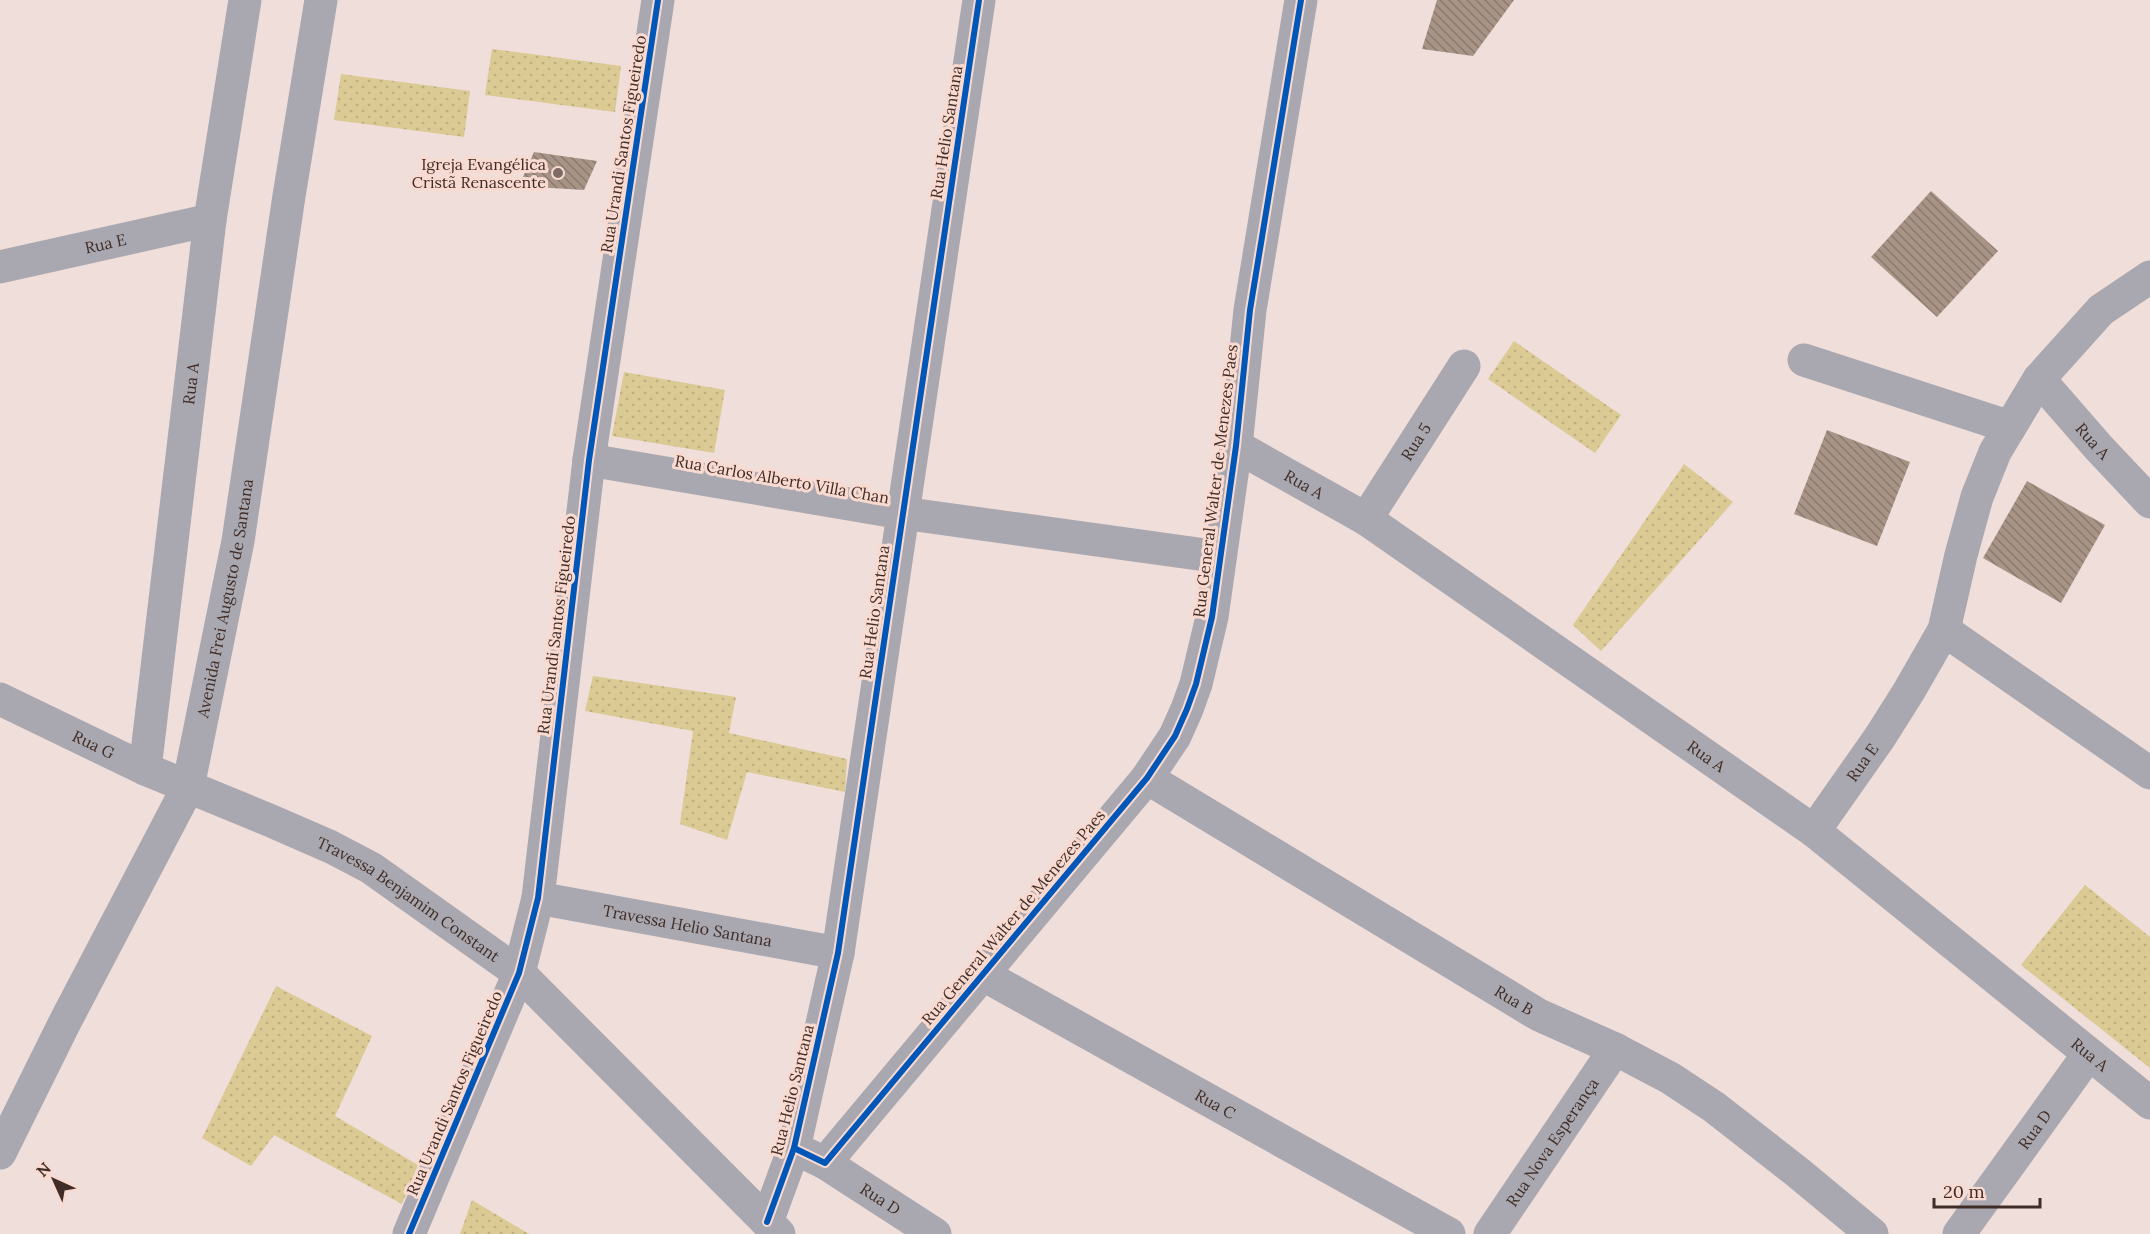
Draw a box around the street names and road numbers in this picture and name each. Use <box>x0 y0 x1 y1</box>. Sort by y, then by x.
street label: Rua Urandi Santos Figueiredo <box>596 34 650 254</box>
street label: Rua Helio Santana <box>926 64 966 200</box>
street label: Rua E <box>83 229 128 258</box>
street label: Rua General Walter de Menezes Paes <box>1188 343 1242 619</box>
street label: Rua A <box>178 361 203 406</box>
street label: Rua A <box>2071 418 2115 464</box>
street label: Rua 5 <box>1396 419 1435 464</box>
street label: Rua Carlos Alberto Villa Chan <box>673 450 891 508</box>
street label: Rua A <box>1281 465 1328 504</box>
street label: Avenida Frei Augusto de Santana <box>192 477 257 720</box>
street label: Rua Urandi Santos Figueiredo <box>533 514 579 736</box>
street label: Rua Helio Santana <box>855 544 893 680</box>
street label: Rua G <box>69 726 118 763</box>
street label: Rua A <box>1683 736 1730 777</box>
street label: Rua E <box>1842 739 1883 785</box>
street label: Rua General Walter de Menezes Paes <box>917 805 1109 1029</box>
street label: Travessa Benjamim Constant <box>314 832 504 967</box>
street label: Travessa Helio Santana <box>601 900 774 951</box>
street label: Rua B <box>1491 981 1537 1019</box>
street label: Rua Urandi Santos Figueiredo <box>402 988 506 1198</box>
street label: Rua Helio Santana <box>766 1022 818 1158</box>
street label: Rua A <box>2067 1033 2113 1076</box>
street label: Rua Nova Esperança <box>1502 1074 1603 1210</box>
street label: Rua C <box>1192 1085 1239 1123</box>
street label: Rua D <box>2013 1106 2055 1153</box>
street label: Rua D <box>857 1178 904 1219</box>

